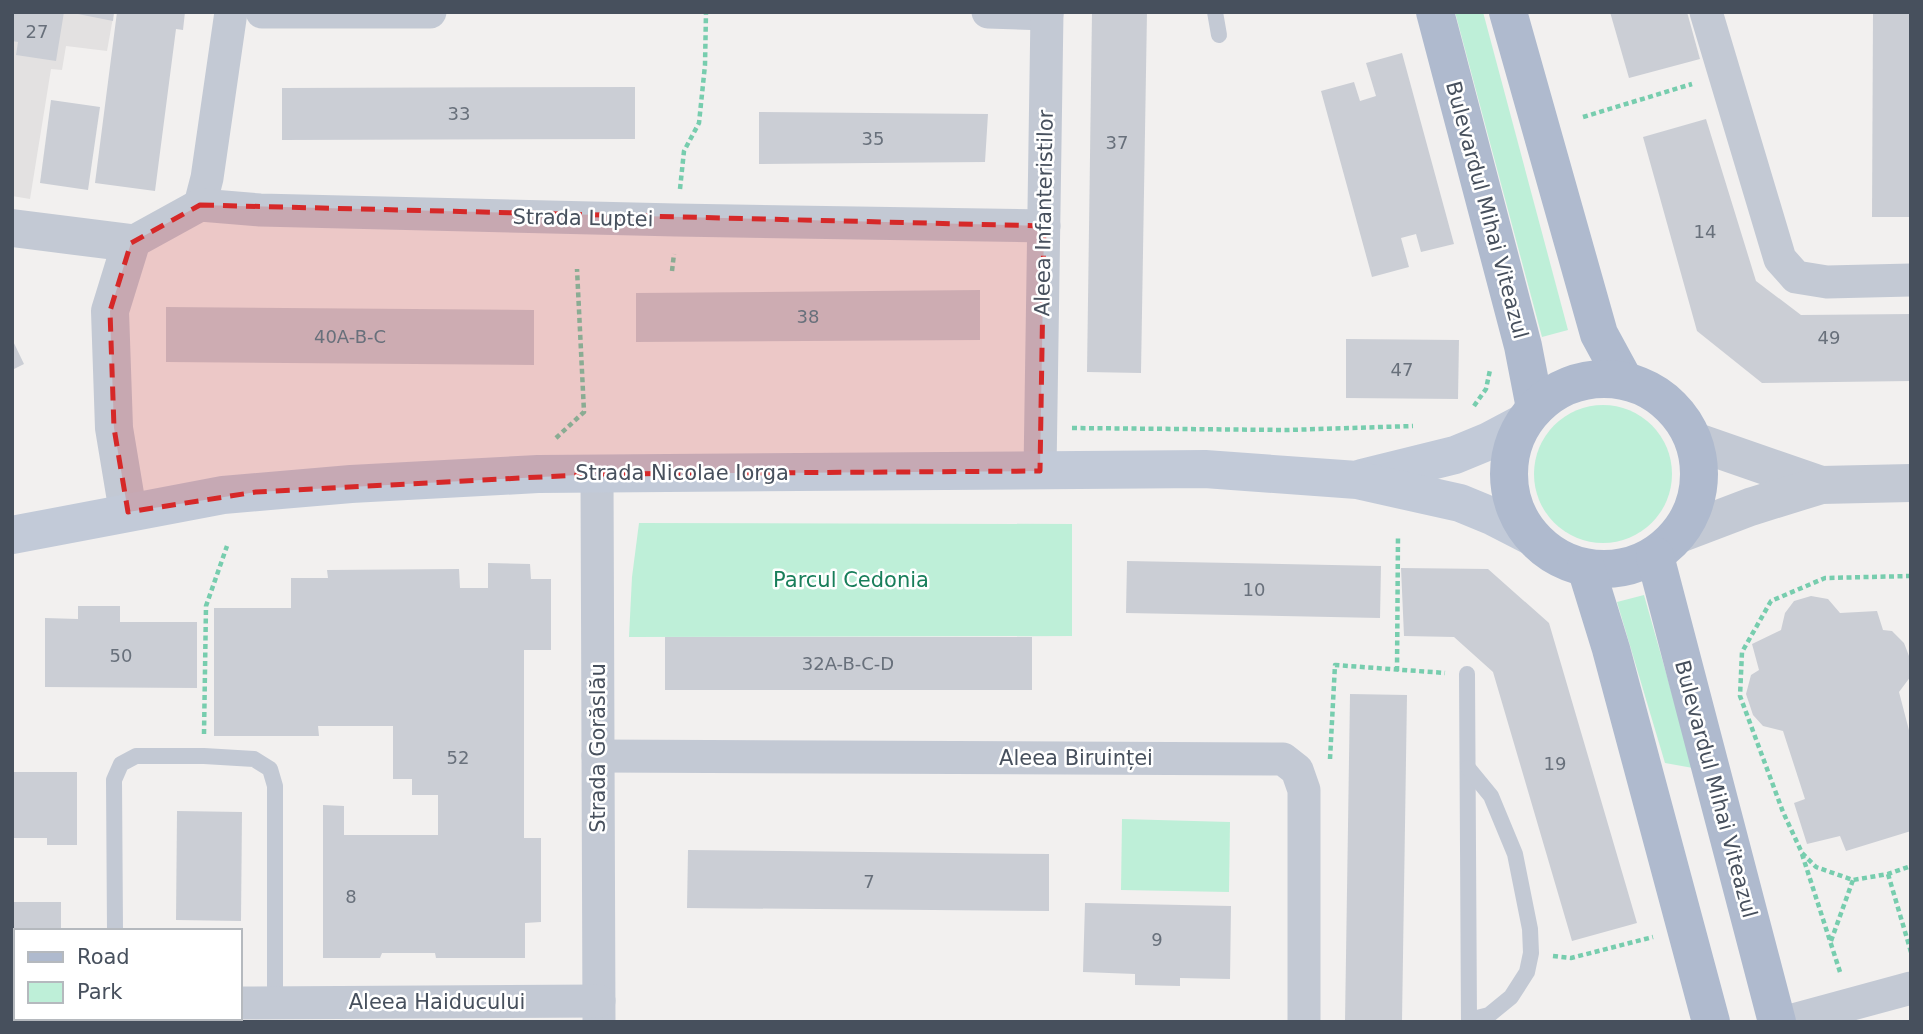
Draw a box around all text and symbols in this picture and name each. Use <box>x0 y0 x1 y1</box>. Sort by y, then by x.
house number: 27 <box>26 21 48 42</box>
street label: Bulevardul Mihai Viteazul <box>1441 79 1533 341</box>
house number: 33 <box>448 103 470 124</box>
street label: Aleea Infanteristilor <box>1030 109 1058 316</box>
house number: 35 <box>862 128 884 149</box>
house number: 37 <box>1106 132 1128 153</box>
street label: Strada Luptei <box>512 205 654 231</box>
house number: 14 <box>1694 221 1716 242</box>
house number: 38 <box>797 306 819 327</box>
house number: 40A-B-C <box>314 326 386 347</box>
house number: 49 <box>1818 327 1840 348</box>
house number: 47 <box>1391 359 1413 380</box>
street label: Strada Nicolae Iorga <box>575 461 789 485</box>
park label: Parcul Cedonia <box>773 568 929 592</box>
house number: 10 <box>1243 579 1265 600</box>
house number: 50 <box>110 645 132 666</box>
house number: 32A-B-C-D <box>802 653 894 674</box>
street label: Bulevardul Mihai Viteazul <box>1670 658 1762 920</box>
street label: Strada Gorăslău <box>586 663 610 833</box>
street label: Aleea Biruinței <box>999 746 1153 770</box>
house number: 52 <box>447 747 469 768</box>
house number: 19 <box>1544 753 1566 774</box>
house number: 7 <box>863 871 875 892</box>
house number: 8 <box>345 886 357 907</box>
legend <box>14 929 242 1020</box>
house number: 9 <box>1151 929 1163 950</box>
text: Road <box>77 945 130 969</box>
text: Park <box>77 980 123 1004</box>
street label: Aleea Haiducului <box>349 990 525 1014</box>

